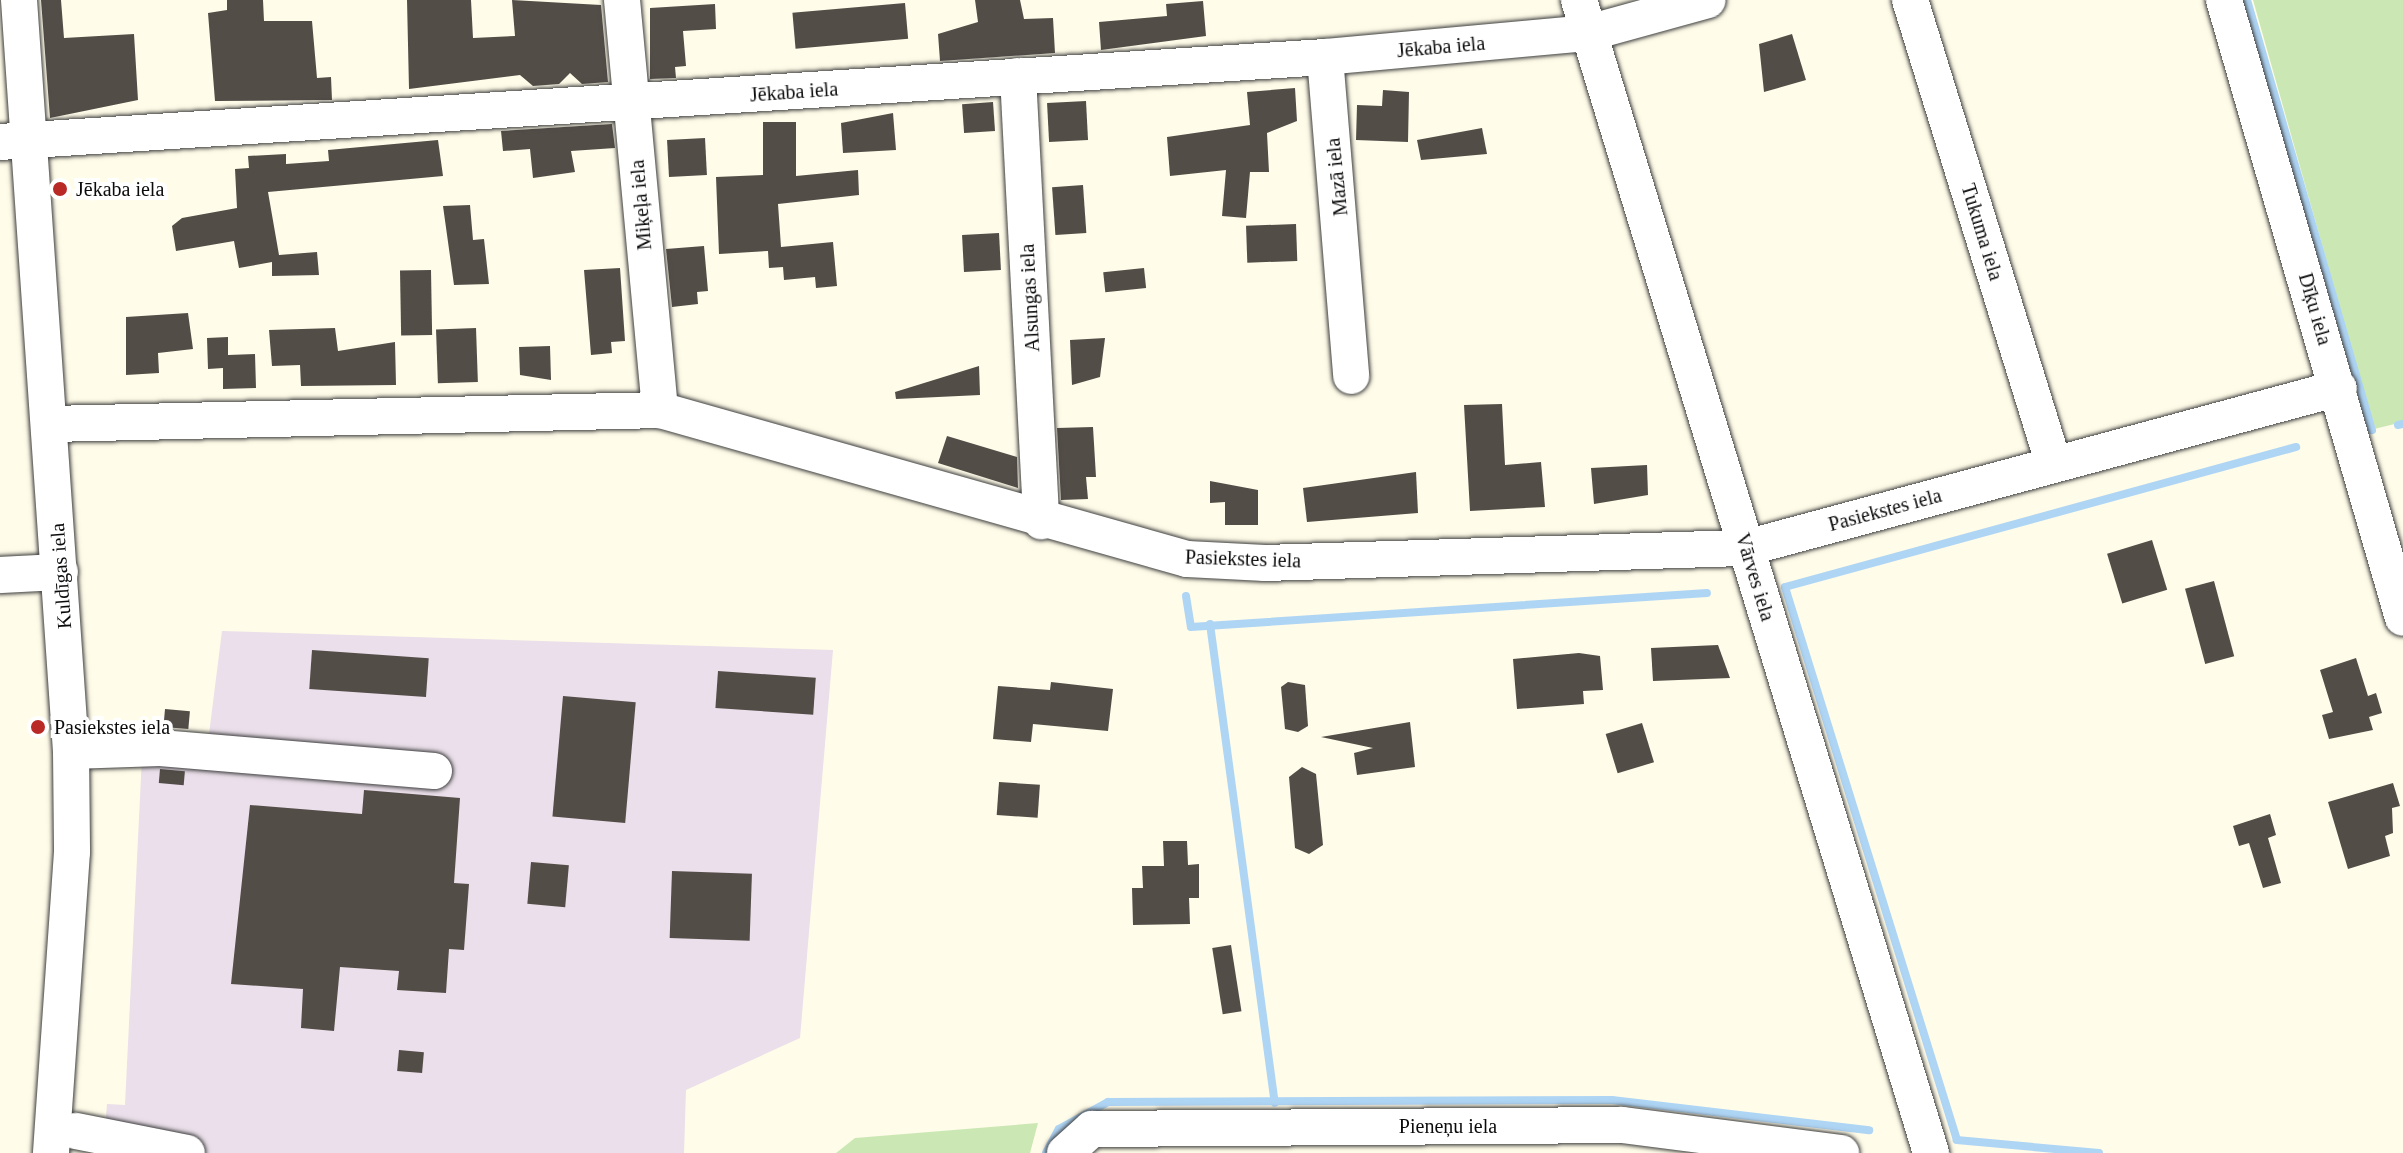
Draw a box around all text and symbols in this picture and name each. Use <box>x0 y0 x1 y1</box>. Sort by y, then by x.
street label: Jēkaba iela <box>1396 31 1486 63</box>
street label: Jēkaba iela <box>749 77 839 107</box>
street label: Mazā iela <box>1321 137 1353 217</box>
street label: Miķeļa iela <box>625 159 657 251</box>
place label: Jēkaba iela <box>76 177 164 201</box>
marker: Jēkaba iela <box>51 180 69 198</box>
street label: Tukuma iela <box>1956 181 2008 283</box>
street label: Alsungas iela <box>1015 243 1045 353</box>
street label: Dīķu iela <box>2293 270 2337 348</box>
street label: Pasiekstes iela <box>1826 483 1944 537</box>
street label: Kuldīgas iela <box>45 522 77 630</box>
street label: Vārves iela <box>1730 530 1780 624</box>
street label: Pasiekstes iela <box>1185 545 1301 573</box>
place label: Pasiekstes iela <box>54 715 170 739</box>
marker: Pasiekstes iela <box>29 718 47 736</box>
street label: Pieneņu iela <box>1399 1114 1497 1138</box>

